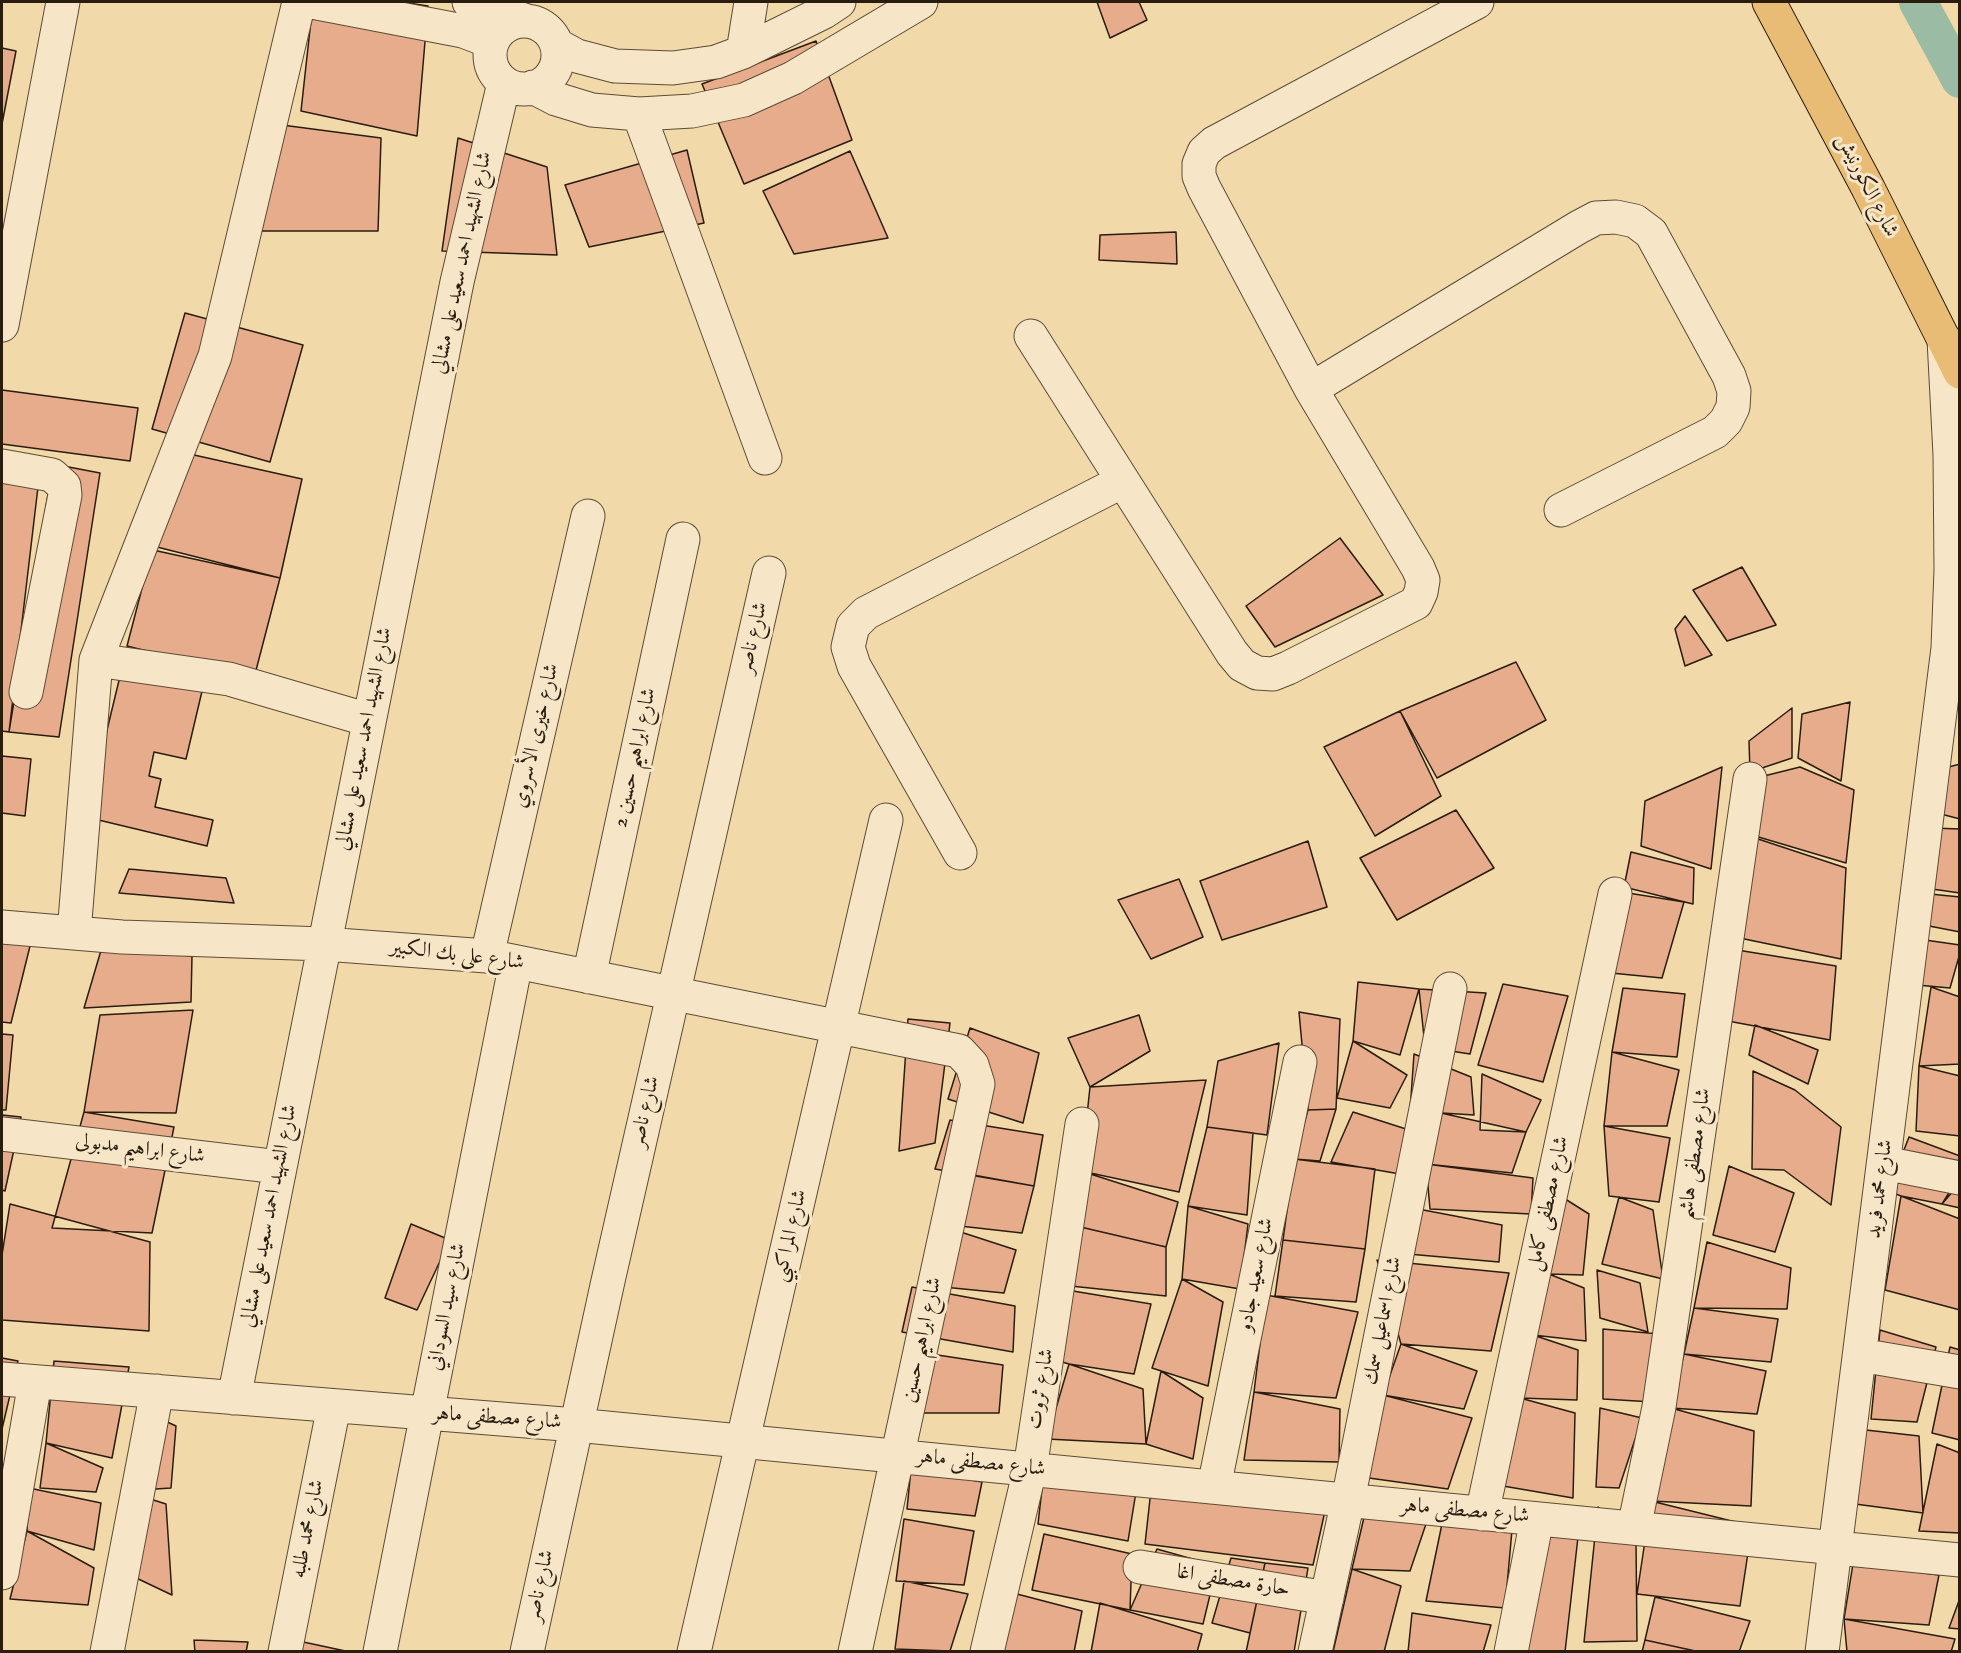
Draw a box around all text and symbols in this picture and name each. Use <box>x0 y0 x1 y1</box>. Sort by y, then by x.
street label: شارع الكورنيش <box>1829 130 1903 242</box>
street label: شارع الشهيد احمد سعيد على مشالي <box>427 149 499 377</box>
street label: شارع ناصر <box>734 600 774 676</box>
street label: شارع الشهيد احمد سعيد على مشالي <box>331 625 399 853</box>
street label: شارع خيرى الأسروي <box>508 661 566 811</box>
street label: شارع ابراهيم حسين 2 <box>609 686 663 830</box>
street label: شارع على بك الكبير <box>389 935 525 977</box>
street label: شارع ناصر <box>626 1074 666 1150</box>
street label: شارع مصطفى هاشم <box>1674 1086 1718 1222</box>
street label: شارع الشهيد احمد سعيد على مشالي <box>236 1102 304 1330</box>
street label: شارع ابراهيم مدبولى <box>74 1130 206 1170</box>
street label: شارع مصطفى كامل <box>1522 1134 1576 1274</box>
street label: شارع محمد فريد <box>1862 1138 1900 1240</box>
street label: شارع المراكبي <box>768 1187 814 1285</box>
street label: شارع سعيد جادو <box>1234 1216 1280 1334</box>
street label: شارع سيد السوداني <box>423 1241 473 1373</box>
street label: شارع اسماعيل سمك <box>1359 1255 1409 1387</box>
street label: شارع ابراهيم حسين <box>897 1275 949 1405</box>
street label: شارع ثروت <box>1023 1347 1061 1431</box>
street label: شارع مصطفى ماهر <box>432 1402 562 1436</box>
street label: شارع مصطفى ماهر <box>915 1445 1047 1483</box>
street label: شارع محمد طلبه <box>287 1478 331 1580</box>
street label: شارع مصطفى ماهر <box>1400 1494 1530 1530</box>
street label: شارع ناصر <box>521 1548 561 1624</box>
street label: حارة مصطفى اغا <box>1175 1561 1291 1603</box>

